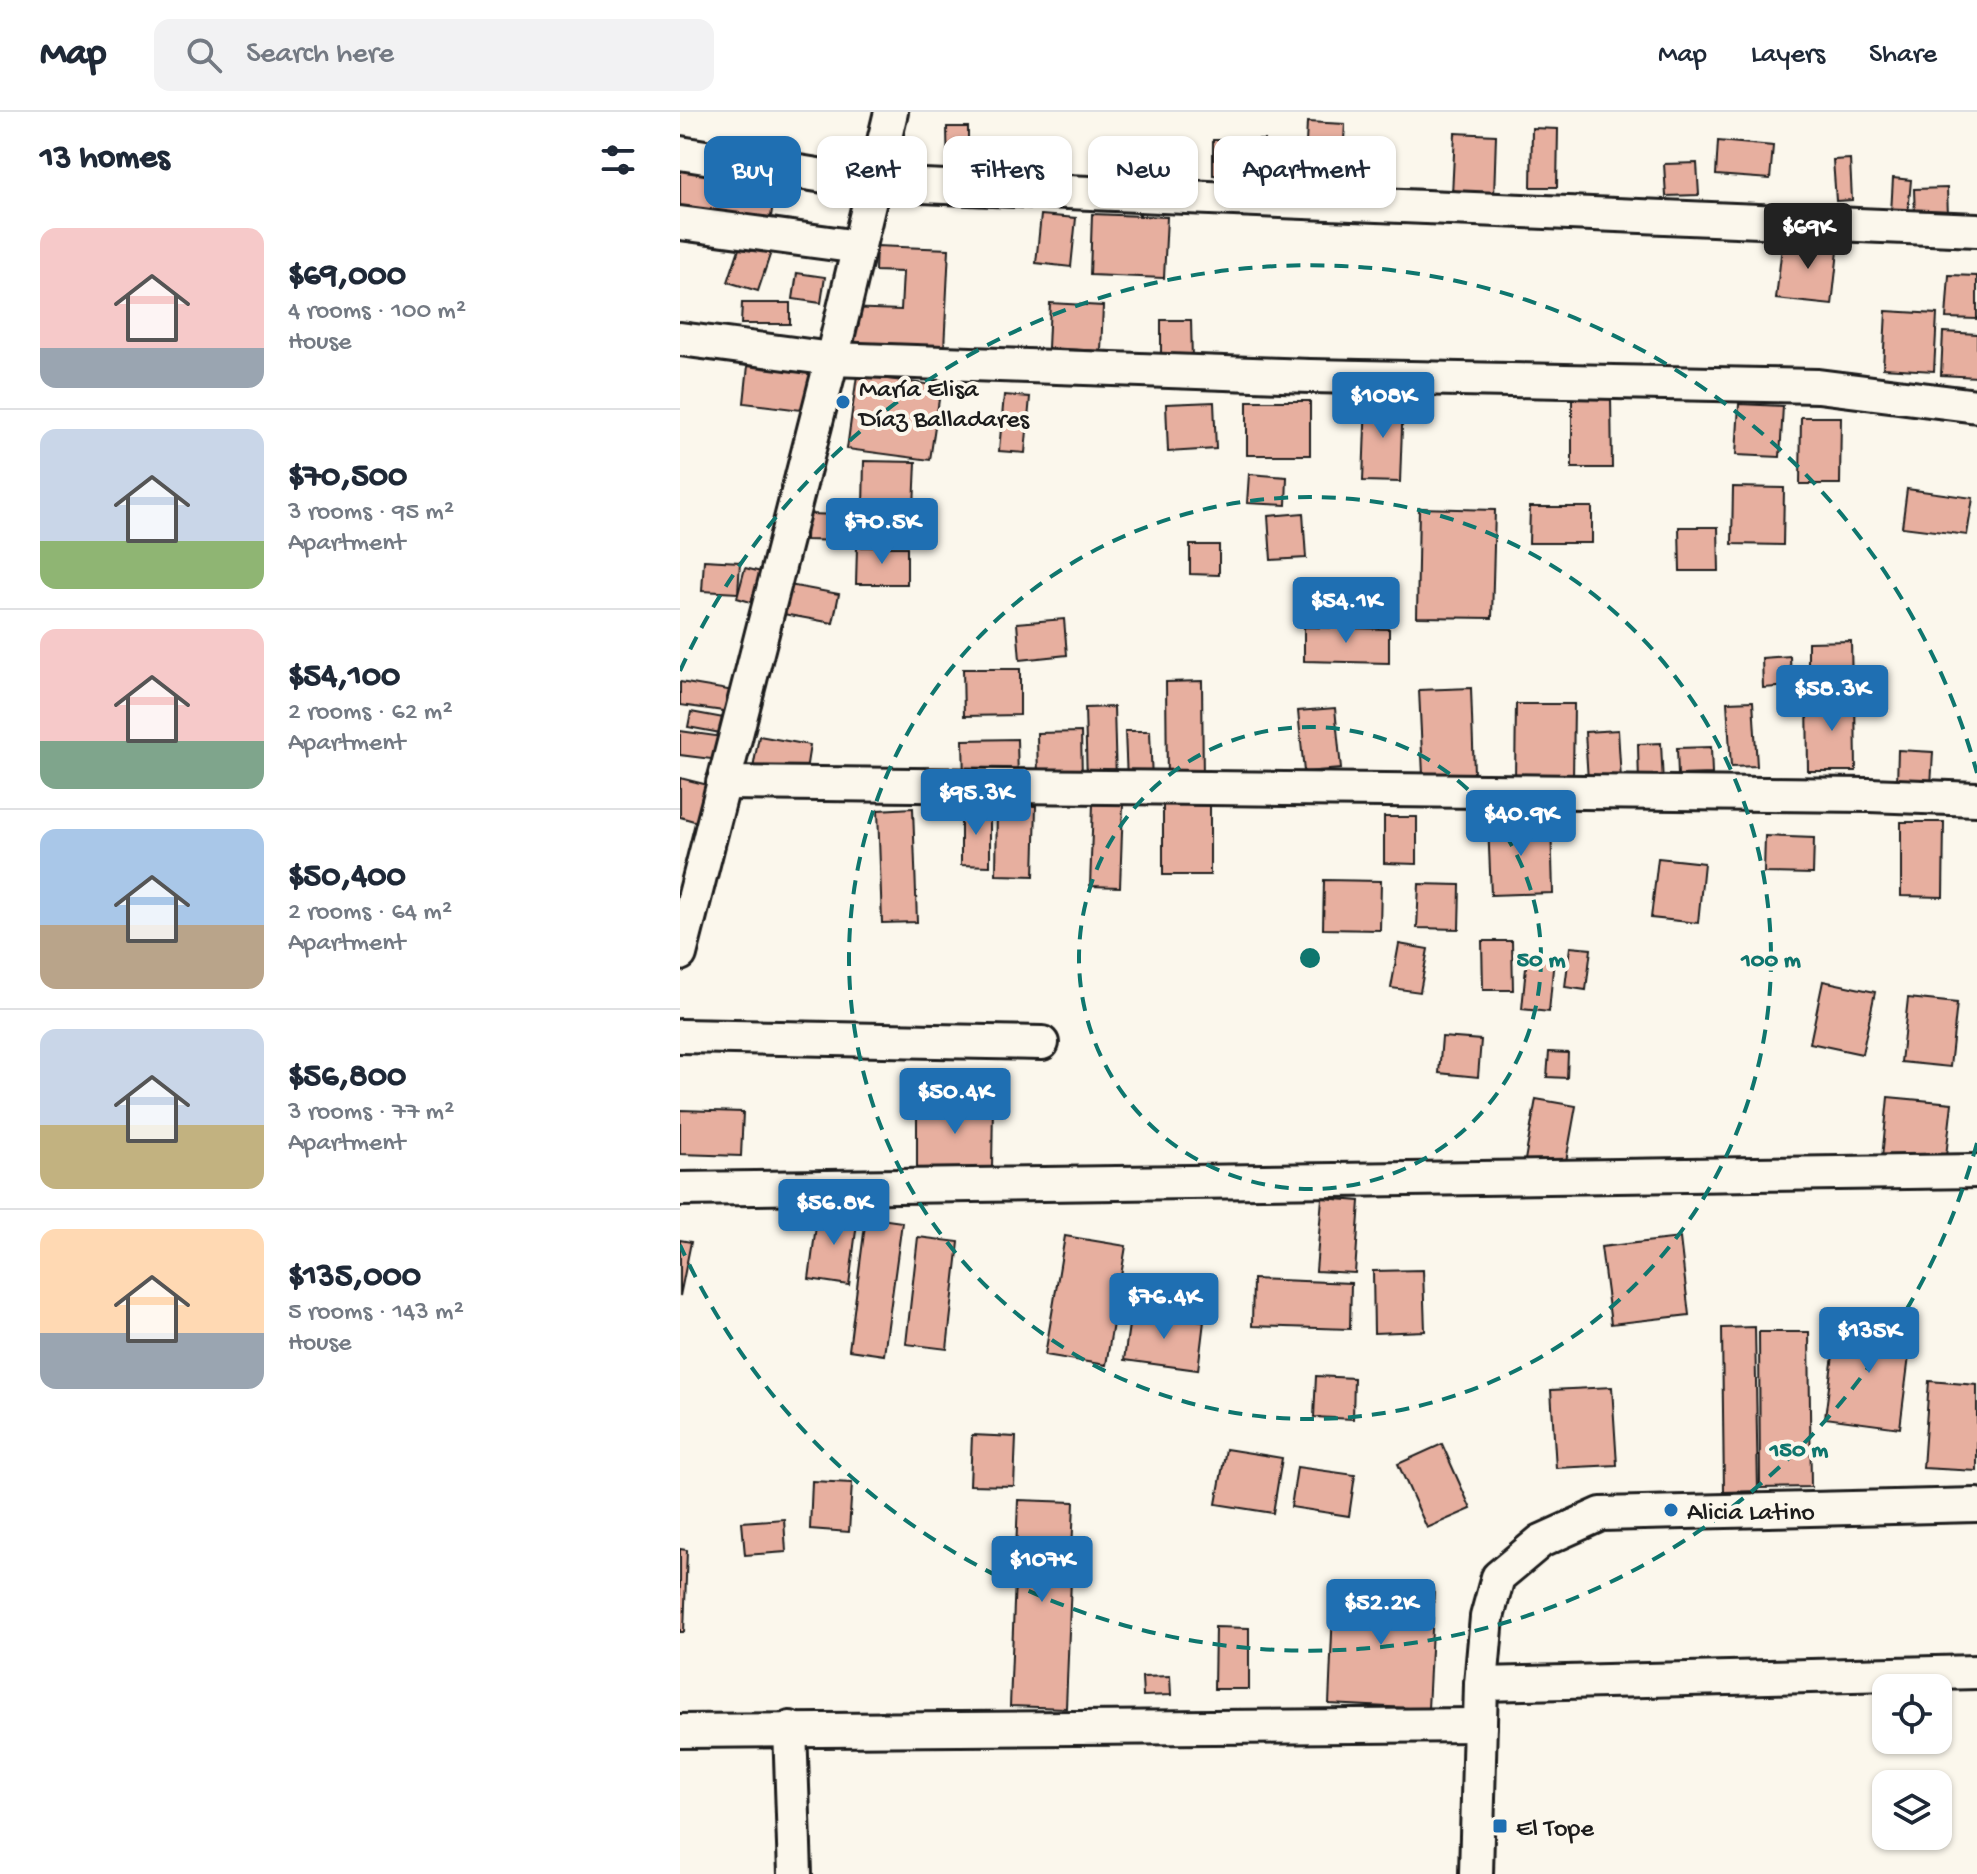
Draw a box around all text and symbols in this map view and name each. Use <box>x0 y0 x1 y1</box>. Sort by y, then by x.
search box <box>154 19 714 91</box>
text: Map <box>40 33 106 77</box>
icon: search <box>182 33 226 77</box>
text: Search here <box>246 38 394 73</box>
text: Map <box>1658 39 1707 72</box>
text: Layers <box>1751 39 1825 72</box>
text: Share <box>1869 39 1937 72</box>
chip: Buy <box>704 136 801 208</box>
chip: Rent <box>817 136 927 208</box>
chip: Filters <box>943 136 1072 208</box>
chip: New <box>1088 136 1198 208</box>
chip: Apartment <box>1214 136 1396 208</box>
icon: filters <box>596 138 640 182</box>
text: 13 homes <box>40 140 170 180</box>
pin: $69K <box>1761 203 1855 271</box>
text: $69K <box>1782 213 1834 244</box>
text: $69,000 <box>288 257 406 297</box>
icon: home <box>104 260 200 356</box>
text: 4 rooms · 100 m² <box>288 297 466 328</box>
text: House <box>288 328 352 359</box>
pin: $108K <box>1327 372 1439 440</box>
place label: María Elisa Díaz Balladares <box>857 376 1031 437</box>
text: $108K <box>1350 382 1416 413</box>
marker: María Elisa Díaz Balladares <box>834 393 852 411</box>
text: $70,500 <box>288 458 407 498</box>
icon: home <box>104 461 200 557</box>
text: 3 rooms · 95 m² <box>288 498 454 529</box>
pin: $70.5K <box>817 498 947 566</box>
text: $70.5K <box>844 508 920 539</box>
text: Apartment <box>288 529 405 560</box>
pin: $54.1K <box>1281 577 1411 645</box>
text: $54.1K <box>1311 587 1381 618</box>
text: $54,100 <box>288 658 400 698</box>
icon: home <box>104 661 200 757</box>
pin: $58.3K <box>1767 665 1897 733</box>
text: $58.3K <box>1794 675 1870 706</box>
text: 2 rooms · 62 m² <box>288 698 452 729</box>
text: Apartment <box>288 729 405 760</box>
pin: $95.3K <box>911 769 1041 837</box>
text: $95.3K <box>939 779 1013 810</box>
pin: $40.9K <box>1456 790 1586 858</box>
text: $40.9K <box>1484 800 1558 831</box>
text: $50,400 <box>288 858 406 898</box>
icon: home <box>104 861 200 957</box>
text: 2 rooms · 64 m² <box>288 898 452 929</box>
text: Apartment <box>288 929 405 960</box>
centre of rings <box>1296 944 1324 972</box>
text: 50 m <box>1517 947 1565 976</box>
text: 100 m <box>1740 947 1801 976</box>
text: $56,800 <box>288 1058 406 1098</box>
icon: home <box>104 1061 200 1157</box>
pin: $50.4K <box>890 1068 1020 1136</box>
text: $50.4K <box>918 1078 992 1109</box>
text: 3 rooms · 77 m² <box>288 1098 454 1129</box>
text: Apartment <box>288 1129 405 1160</box>
pin: $56.8K <box>769 1179 899 1247</box>
text: $56.8K <box>796 1189 872 1220</box>
text: $135,000 <box>288 1258 421 1298</box>
icon: home <box>104 1261 200 1357</box>
pin: $76.4K <box>1099 1273 1229 1341</box>
text: $76.4K <box>1127 1283 1201 1314</box>
text: 5 rooms · 143 m² <box>288 1298 464 1329</box>
pin: $135K <box>1813 1307 1925 1375</box>
text: $135K <box>1837 1317 1901 1348</box>
text: House <box>288 1329 352 1360</box>
text: 150 m <box>1769 1437 1828 1466</box>
place label: Alicia Latino <box>1687 1499 1815 1530</box>
marker: Alicia Latino <box>1662 1501 1680 1519</box>
pin: $107K <box>986 1536 1098 1604</box>
text: $107K <box>1010 1546 1074 1577</box>
pin: $52.2K <box>1316 1579 1446 1647</box>
text: $52.2K <box>1344 1589 1418 1620</box>
map controls <box>1872 1674 1952 1850</box>
button: locate <box>1872 1674 1952 1754</box>
button: layers <box>1872 1770 1952 1850</box>
place label: El Tope <box>1516 1815 1594 1846</box>
marker: El Tope <box>1491 1817 1509 1835</box>

